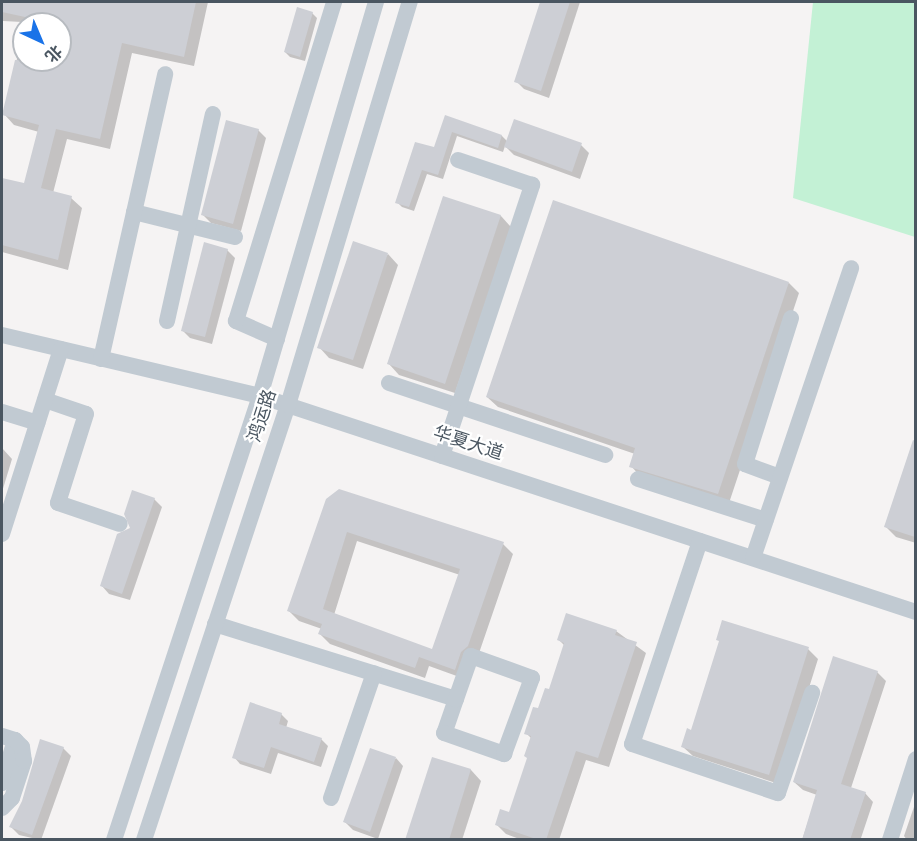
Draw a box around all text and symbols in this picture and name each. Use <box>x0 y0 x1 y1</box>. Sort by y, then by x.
north arrow <box>12 12 72 72</box>
text: 北 <box>40 40 67 67</box>
street label: 鸿运路 <box>244 387 282 445</box>
street label: 华夏大道 <box>430 423 506 465</box>

